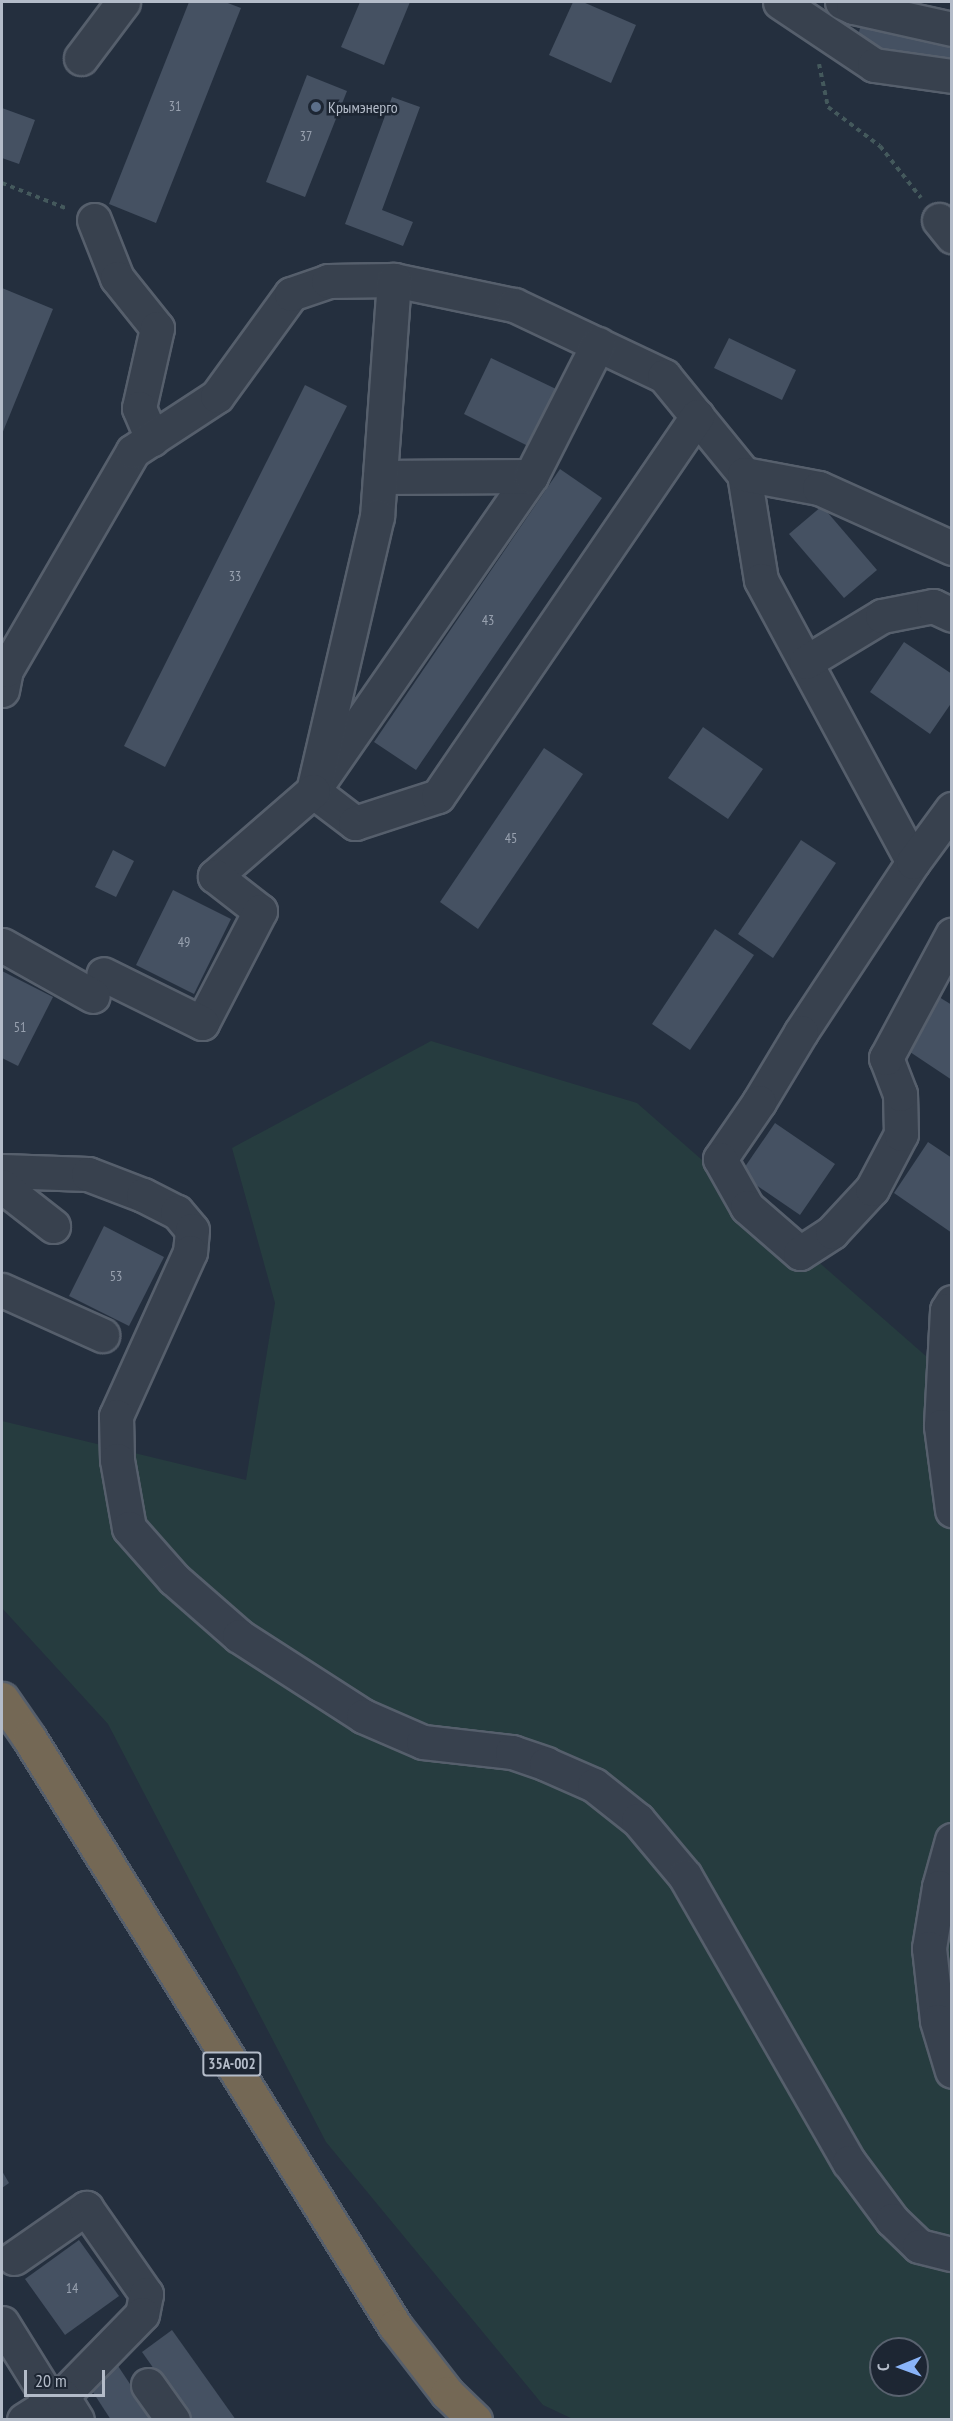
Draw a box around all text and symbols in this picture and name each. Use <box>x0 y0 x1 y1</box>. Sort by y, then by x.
place label: Крымэнерго <box>328 97 398 117</box>
house number: 31 <box>169 98 181 114</box>
marker: Крымэнерго <box>309 100 323 114</box>
house number: 37 <box>300 128 312 144</box>
house number: 33 <box>229 568 241 584</box>
house number: 43 <box>482 612 494 628</box>
house number: 45 <box>505 830 517 846</box>
house number: 49 <box>178 934 190 950</box>
house number: 51 <box>14 1019 26 1035</box>
house number: 53 <box>110 1268 122 1284</box>
road number: 35А-002 <box>202 2052 262 2076</box>
house number: 14 <box>66 2280 78 2296</box>
north arrow <box>869 2337 929 2397</box>
scale bar <box>27 2358 108 2396</box>
text: С <box>873 2363 893 2371</box>
text: 20 m <box>35 2369 67 2392</box>

